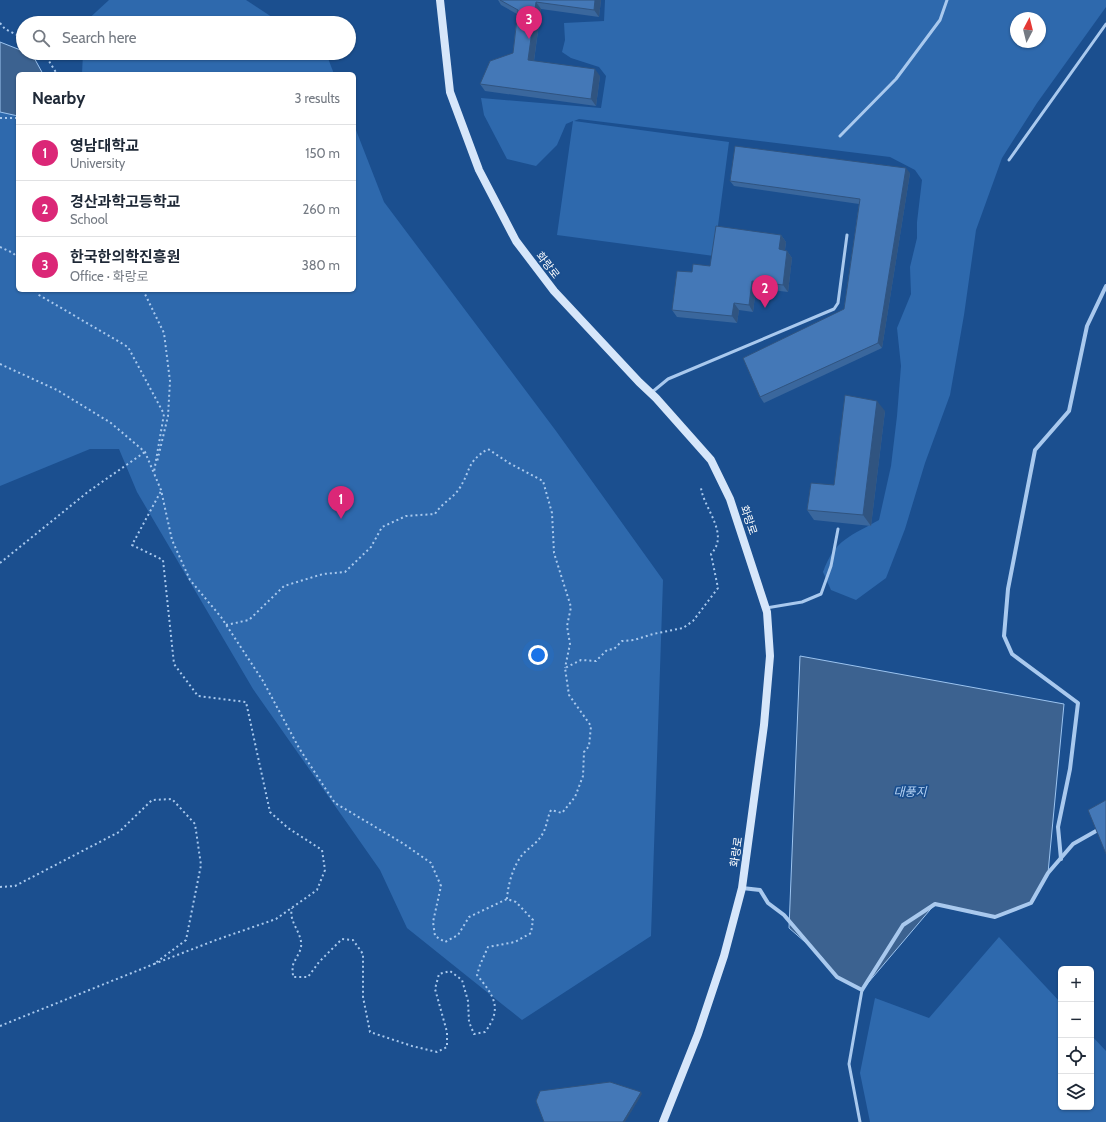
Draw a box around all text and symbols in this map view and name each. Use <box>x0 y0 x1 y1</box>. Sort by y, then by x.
pin: 3 <box>516 6 542 39</box>
north arrow <box>1010 12 1046 48</box>
search box <box>16 16 356 60</box>
icon: search <box>30 27 52 49</box>
text: Search here <box>62 29 137 47</box>
text: Nearby <box>32 88 85 108</box>
text: 3 results <box>294 90 340 106</box>
text: 영남대학교 <box>70 137 139 155</box>
text: 1 <box>43 145 47 161</box>
text: 150 m <box>305 145 340 161</box>
text: University <box>70 155 125 171</box>
text: 경산과학고등학교 <box>70 193 180 211</box>
text: 2 <box>42 201 48 217</box>
text: 260 m <box>302 201 340 217</box>
text: School <box>70 211 108 227</box>
text: 한국한의학진흥원 <box>70 248 180 266</box>
street label: 화랑로 <box>533 249 563 281</box>
text: 3 <box>41 257 49 273</box>
text: 380 m <box>302 257 340 273</box>
text: Office · 화랑로 <box>70 268 149 284</box>
pin: 2 <box>752 275 778 308</box>
pin: 1 <box>328 486 354 519</box>
street label: 화랑로 <box>737 503 761 537</box>
your location <box>528 645 548 665</box>
water label: 대풍지 <box>893 784 928 799</box>
street label: 화랑로 <box>727 836 745 868</box>
map controls <box>1058 966 1094 1110</box>
button: + <box>1058 966 1094 1002</box>
button: − <box>1058 1002 1094 1038</box>
button: locate <box>1058 1038 1094 1074</box>
button: layers <box>1058 1074 1094 1110</box>

